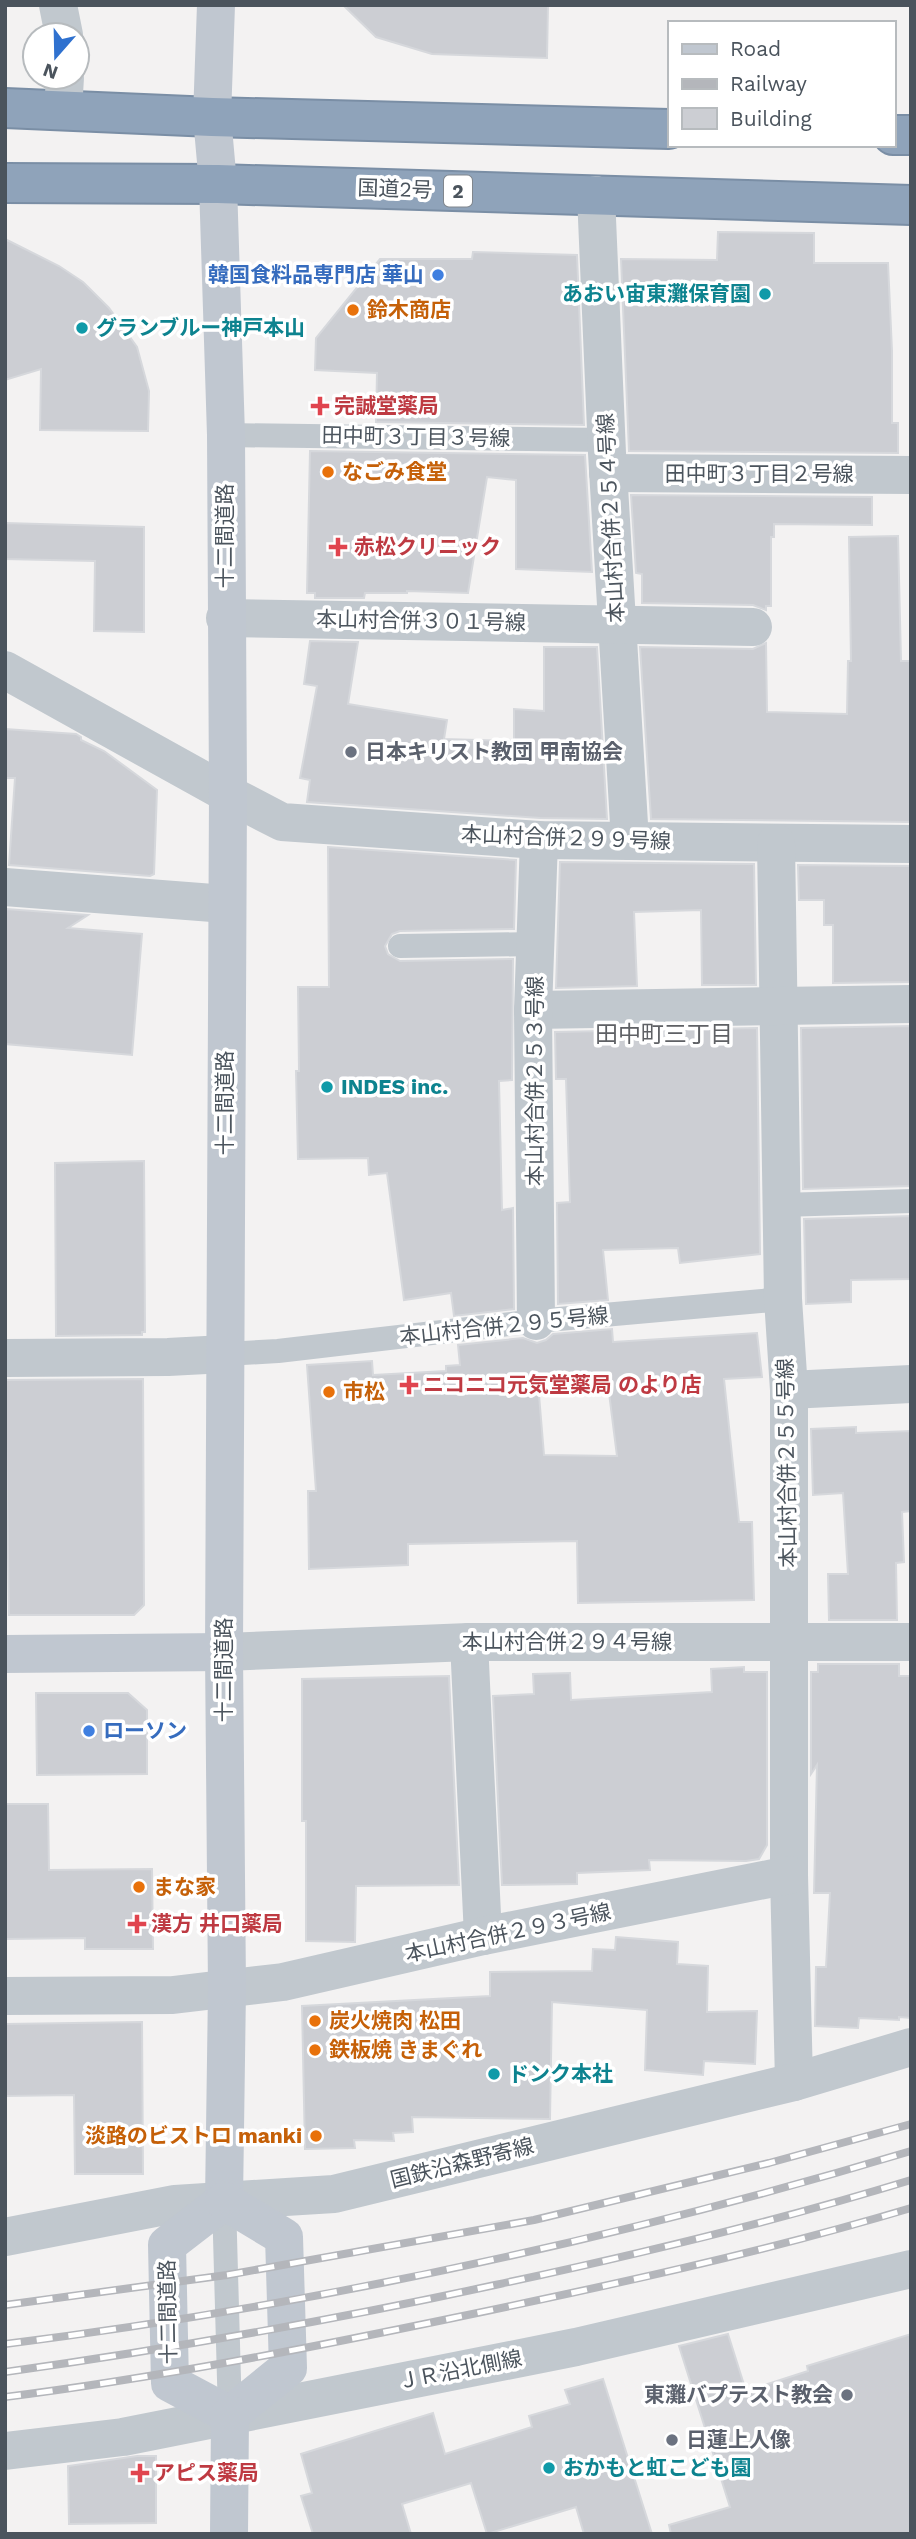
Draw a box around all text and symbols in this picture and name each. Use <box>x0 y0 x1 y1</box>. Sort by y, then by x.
north arrow <box>21 21 91 91</box>
legend <box>668 21 895 147</box>
text: Road <box>730 36 781 61</box>
text: N <box>40 58 61 85</box>
text: Railway <box>730 71 807 96</box>
text: Building <box>730 106 812 131</box>
street label: 国道2号 <box>357 175 433 202</box>
road number: 2 <box>444 176 472 206</box>
place label: 韓国食料品専門店 華山 <box>208 262 424 287</box>
marker: 韓国食料品専門店 華山 <box>430 267 446 283</box>
place label: あおい宙東灘保育園 <box>562 281 751 306</box>
marker: あおい宙東灘保育園 <box>757 286 773 302</box>
place label: 鈴木商店 <box>367 297 451 322</box>
marker: 鈴木商店 <box>345 302 361 318</box>
place label: グランブルー神戸本山 <box>96 315 305 340</box>
marker: グランブルー神戸本山 <box>74 320 90 336</box>
place label: 完誠堂薬局 <box>334 393 439 418</box>
marker: 完誠堂薬局 <box>312 398 328 414</box>
street label: 本山村合併２５４号線 <box>593 413 628 624</box>
street label: 田中町３丁目３号線 <box>321 422 511 451</box>
place label: なごみ食堂 <box>342 459 447 484</box>
street label: 田中町３丁目２号線 <box>665 461 854 486</box>
marker: なごみ食堂 <box>320 464 336 480</box>
street label: 十二間道路 <box>212 484 237 589</box>
place label: 赤松クリニック <box>354 534 501 559</box>
marker: 赤松クリニック <box>328 537 348 557</box>
street label: 本山村合併３０１号線 <box>316 606 526 635</box>
place label: 日本キリスト教団 甲南協会 <box>365 739 623 764</box>
marker: 日本キリスト教団 甲南協会 <box>343 744 359 760</box>
street label: 本山村合併２９９号線 <box>461 821 671 854</box>
street label: 本山村合併２５３号線 <box>522 976 547 1186</box>
district label: 田中町三丁目 <box>595 1021 733 1048</box>
street label: 十二間道路 <box>212 1051 237 1156</box>
place label: INDES inc. <box>341 1074 448 1099</box>
marker: INDES inc. <box>319 1079 335 1095</box>
street label: 本山村合併２９５号線 <box>398 1302 610 1349</box>
street label: 本山村合併２５５号線 <box>772 1358 801 1568</box>
place label: ニコニコ元気堂薬局 のより店 <box>423 1372 702 1397</box>
marker: ニコニコ元気堂薬局 のより店 <box>401 1377 417 1393</box>
place label: 市松 <box>343 1379 385 1404</box>
marker: 市松 <box>321 1384 337 1400</box>
street label: 十二間道路 <box>211 1618 236 1723</box>
street label: 本山村合併２９４号線 <box>462 1629 672 1654</box>
place label: ローソン <box>103 1718 187 1743</box>
marker: ローソン <box>81 1723 97 1739</box>
place label: まな家 <box>153 1874 216 1899</box>
marker: まな家 <box>131 1879 147 1895</box>
street label: 本山村合併２９３号線 <box>403 1898 613 1967</box>
place label: 漢方 井口薬局 <box>151 1911 283 1936</box>
marker: 漢方 井口薬局 <box>129 1916 145 1932</box>
place label: 炭火焼肉 松田 <box>329 2008 461 2033</box>
marker: 炭火焼肉 松田 <box>307 2013 323 2029</box>
place label: 鉄板焼 きまぐれ <box>329 2037 482 2062</box>
marker: 鉄板焼 きまぐれ <box>307 2042 323 2058</box>
place label: ドンク本社 <box>508 2061 613 2086</box>
marker: ドンク本社 <box>486 2066 502 2082</box>
place label: 淡路のビストロ manki <box>85 2123 302 2148</box>
marker: 淡路のビストロ manki <box>308 2128 324 2144</box>
street label: 国鉄沿森野寄線 <box>388 2133 536 2192</box>
street label: 十二間道路 <box>154 2259 181 2365</box>
street label: ＪＲ沿北側線 <box>396 2345 524 2394</box>
place label: 東灘バプテスト教会 <box>644 2382 833 2407</box>
marker: 東灘バプテスト教会 <box>839 2387 855 2403</box>
place label: 日蓮上人像 <box>686 2427 791 2452</box>
marker: 日蓮上人像 <box>664 2432 680 2448</box>
place label: おかもと虹こども園 <box>563 2455 752 2480</box>
place label: アピス薬局 <box>154 2460 259 2485</box>
marker: おかもと虹こども園 <box>541 2460 557 2476</box>
marker: アピス薬局 <box>132 2465 148 2481</box>

